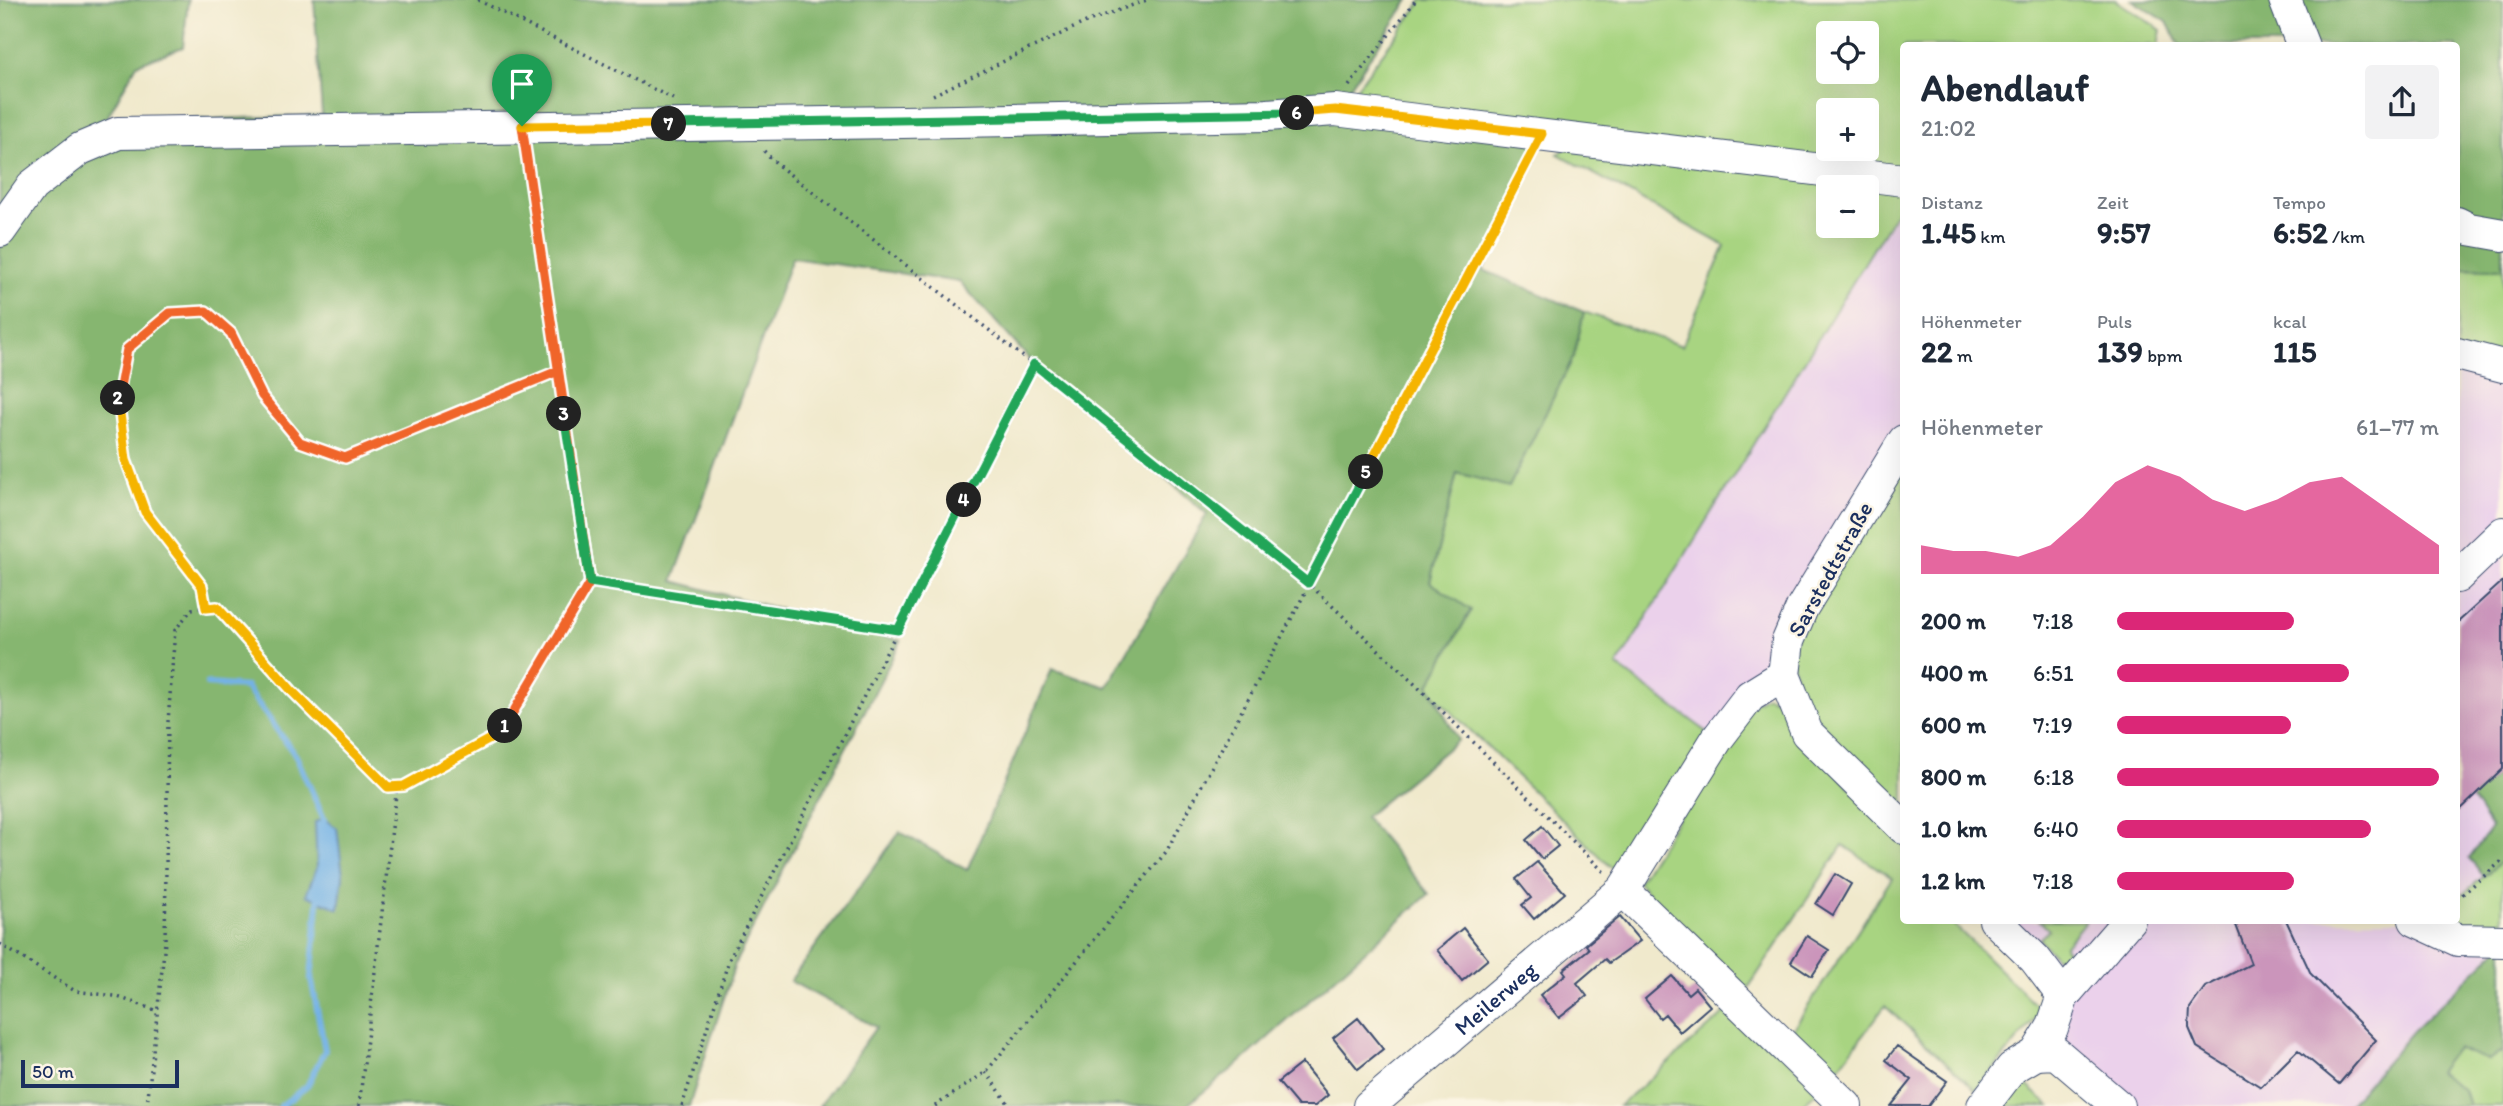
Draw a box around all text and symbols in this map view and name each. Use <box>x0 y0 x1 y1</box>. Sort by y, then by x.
map controls <box>1816 21 1879 238</box>
button: locate <box>1816 21 1879 84</box>
pin <box>492 54 552 126</box>
icon: arrive <box>503 65 541 103</box>
text: Abendlauf <box>1921 65 2089 111</box>
button: share <box>2365 65 2439 139</box>
pin: 6 <box>1280 96 1314 130</box>
button: + <box>1816 98 1879 161</box>
text: 6 <box>1291 101 1302 124</box>
pin: 7 <box>652 106 686 142</box>
text: 7 <box>664 112 673 135</box>
text: 21:02 <box>1921 114 1976 142</box>
button: − <box>1816 175 1879 238</box>
text: Distanz <box>1921 191 1983 214</box>
text: Zeit <box>2097 191 2129 214</box>
text: Tempo <box>2273 191 2326 214</box>
text: 1.45 <box>1921 214 1976 251</box>
text: 9:57 <box>2097 214 2151 251</box>
text: 6:52 <box>2273 214 2328 251</box>
text: km <box>1976 225 2006 248</box>
text: /km <box>2328 225 2365 248</box>
text: Höhenmeter <box>1921 310 2022 333</box>
text: Puls <box>2097 310 2132 333</box>
text: kcal <box>2273 310 2307 333</box>
text: 22 <box>1921 333 1953 370</box>
text: 139 <box>2097 333 2143 370</box>
text: 115 <box>2273 333 2317 370</box>
text: m <box>1953 344 1973 367</box>
text: bpm <box>2143 344 2183 367</box>
pin: 2 <box>100 380 136 416</box>
text: 2 <box>113 386 123 409</box>
pin: 3 <box>546 396 582 432</box>
text: 3 <box>558 402 569 425</box>
text: Höhenmeter <box>1921 413 2043 441</box>
text: 61–77 m <box>2356 413 2439 441</box>
pin: 5 <box>1348 454 1384 490</box>
text: 5 <box>1361 460 1370 483</box>
pin: 4 <box>946 482 982 518</box>
text: 4 <box>958 488 969 511</box>
street label: Sarstedtstraße <box>1781 497 1879 641</box>
text: 200 m <box>1921 607 1986 635</box>
text: 7:18 <box>2033 607 2073 635</box>
text: 400 m <box>1921 659 1988 687</box>
text: 6:51 <box>2033 659 2074 687</box>
pin: 1 <box>488 708 522 744</box>
text: 600 m <box>1921 711 1986 739</box>
text: 7:19 <box>2033 711 2073 739</box>
text: 1 <box>500 714 509 737</box>
text: 800 m <box>1921 763 1986 791</box>
text: 6:18 <box>2033 763 2074 791</box>
text: 1.0 km <box>1921 815 1987 843</box>
text: 6:40 <box>2033 815 2079 843</box>
text: 1.2 km <box>1921 867 1985 895</box>
text: 7:18 <box>2033 867 2073 895</box>
street label: Meilerweg <box>1448 955 1543 1041</box>
scale bar <box>21 1057 178 1089</box>
text: 50 m <box>32 1060 74 1083</box>

